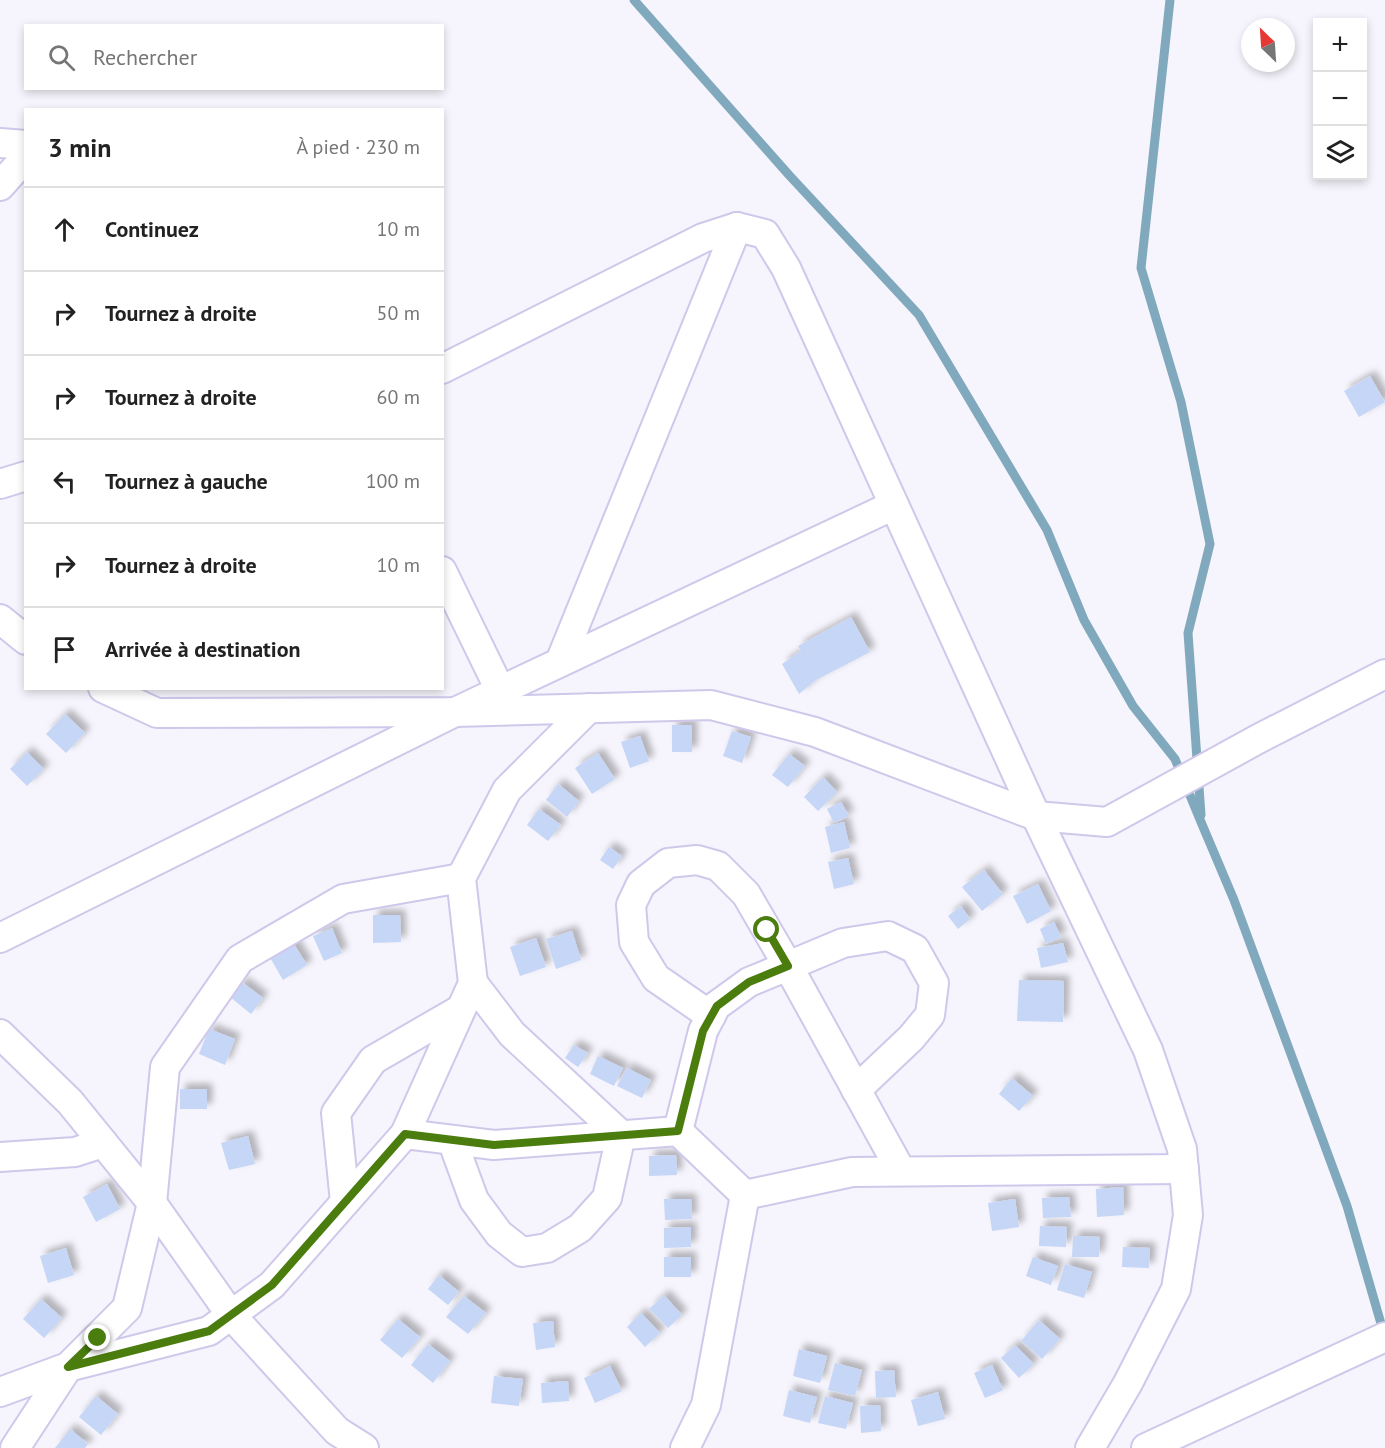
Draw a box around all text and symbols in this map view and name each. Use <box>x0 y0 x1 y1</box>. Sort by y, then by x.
north arrow <box>1241 18 1295 72</box>
map controls <box>1313 18 1367 180</box>
button: + <box>1313 18 1367 72</box>
search box <box>24 24 444 90</box>
icon: search <box>45 41 78 74</box>
text: Rechercher <box>93 43 197 71</box>
button: − <box>1313 72 1367 126</box>
button: layers <box>1313 126 1367 180</box>
text: 3 min <box>48 131 111 164</box>
text: À pied · 230 m <box>296 134 420 160</box>
icon: ahead <box>48 213 81 246</box>
text: Continuez <box>105 215 199 243</box>
text: 10 m <box>377 216 420 242</box>
icon: right <box>48 297 81 330</box>
text: Tournez à droite <box>105 299 257 327</box>
text: 50 m <box>377 300 420 326</box>
icon: right <box>48 381 81 414</box>
text: Tournez à droite <box>105 383 257 411</box>
text: 60 m <box>377 384 420 410</box>
icon: left <box>48 465 81 498</box>
text: Tournez à gauche <box>105 467 268 495</box>
text: 100 m <box>366 468 420 494</box>
icon: right <box>48 549 81 582</box>
text: Tournez à droite <box>105 551 257 579</box>
text: 10 m <box>377 552 420 578</box>
icon: arrive <box>48 633 81 666</box>
text: Arrivée à destination <box>105 635 301 663</box>
route start <box>753 916 779 942</box>
route end <box>84 1324 110 1350</box>

